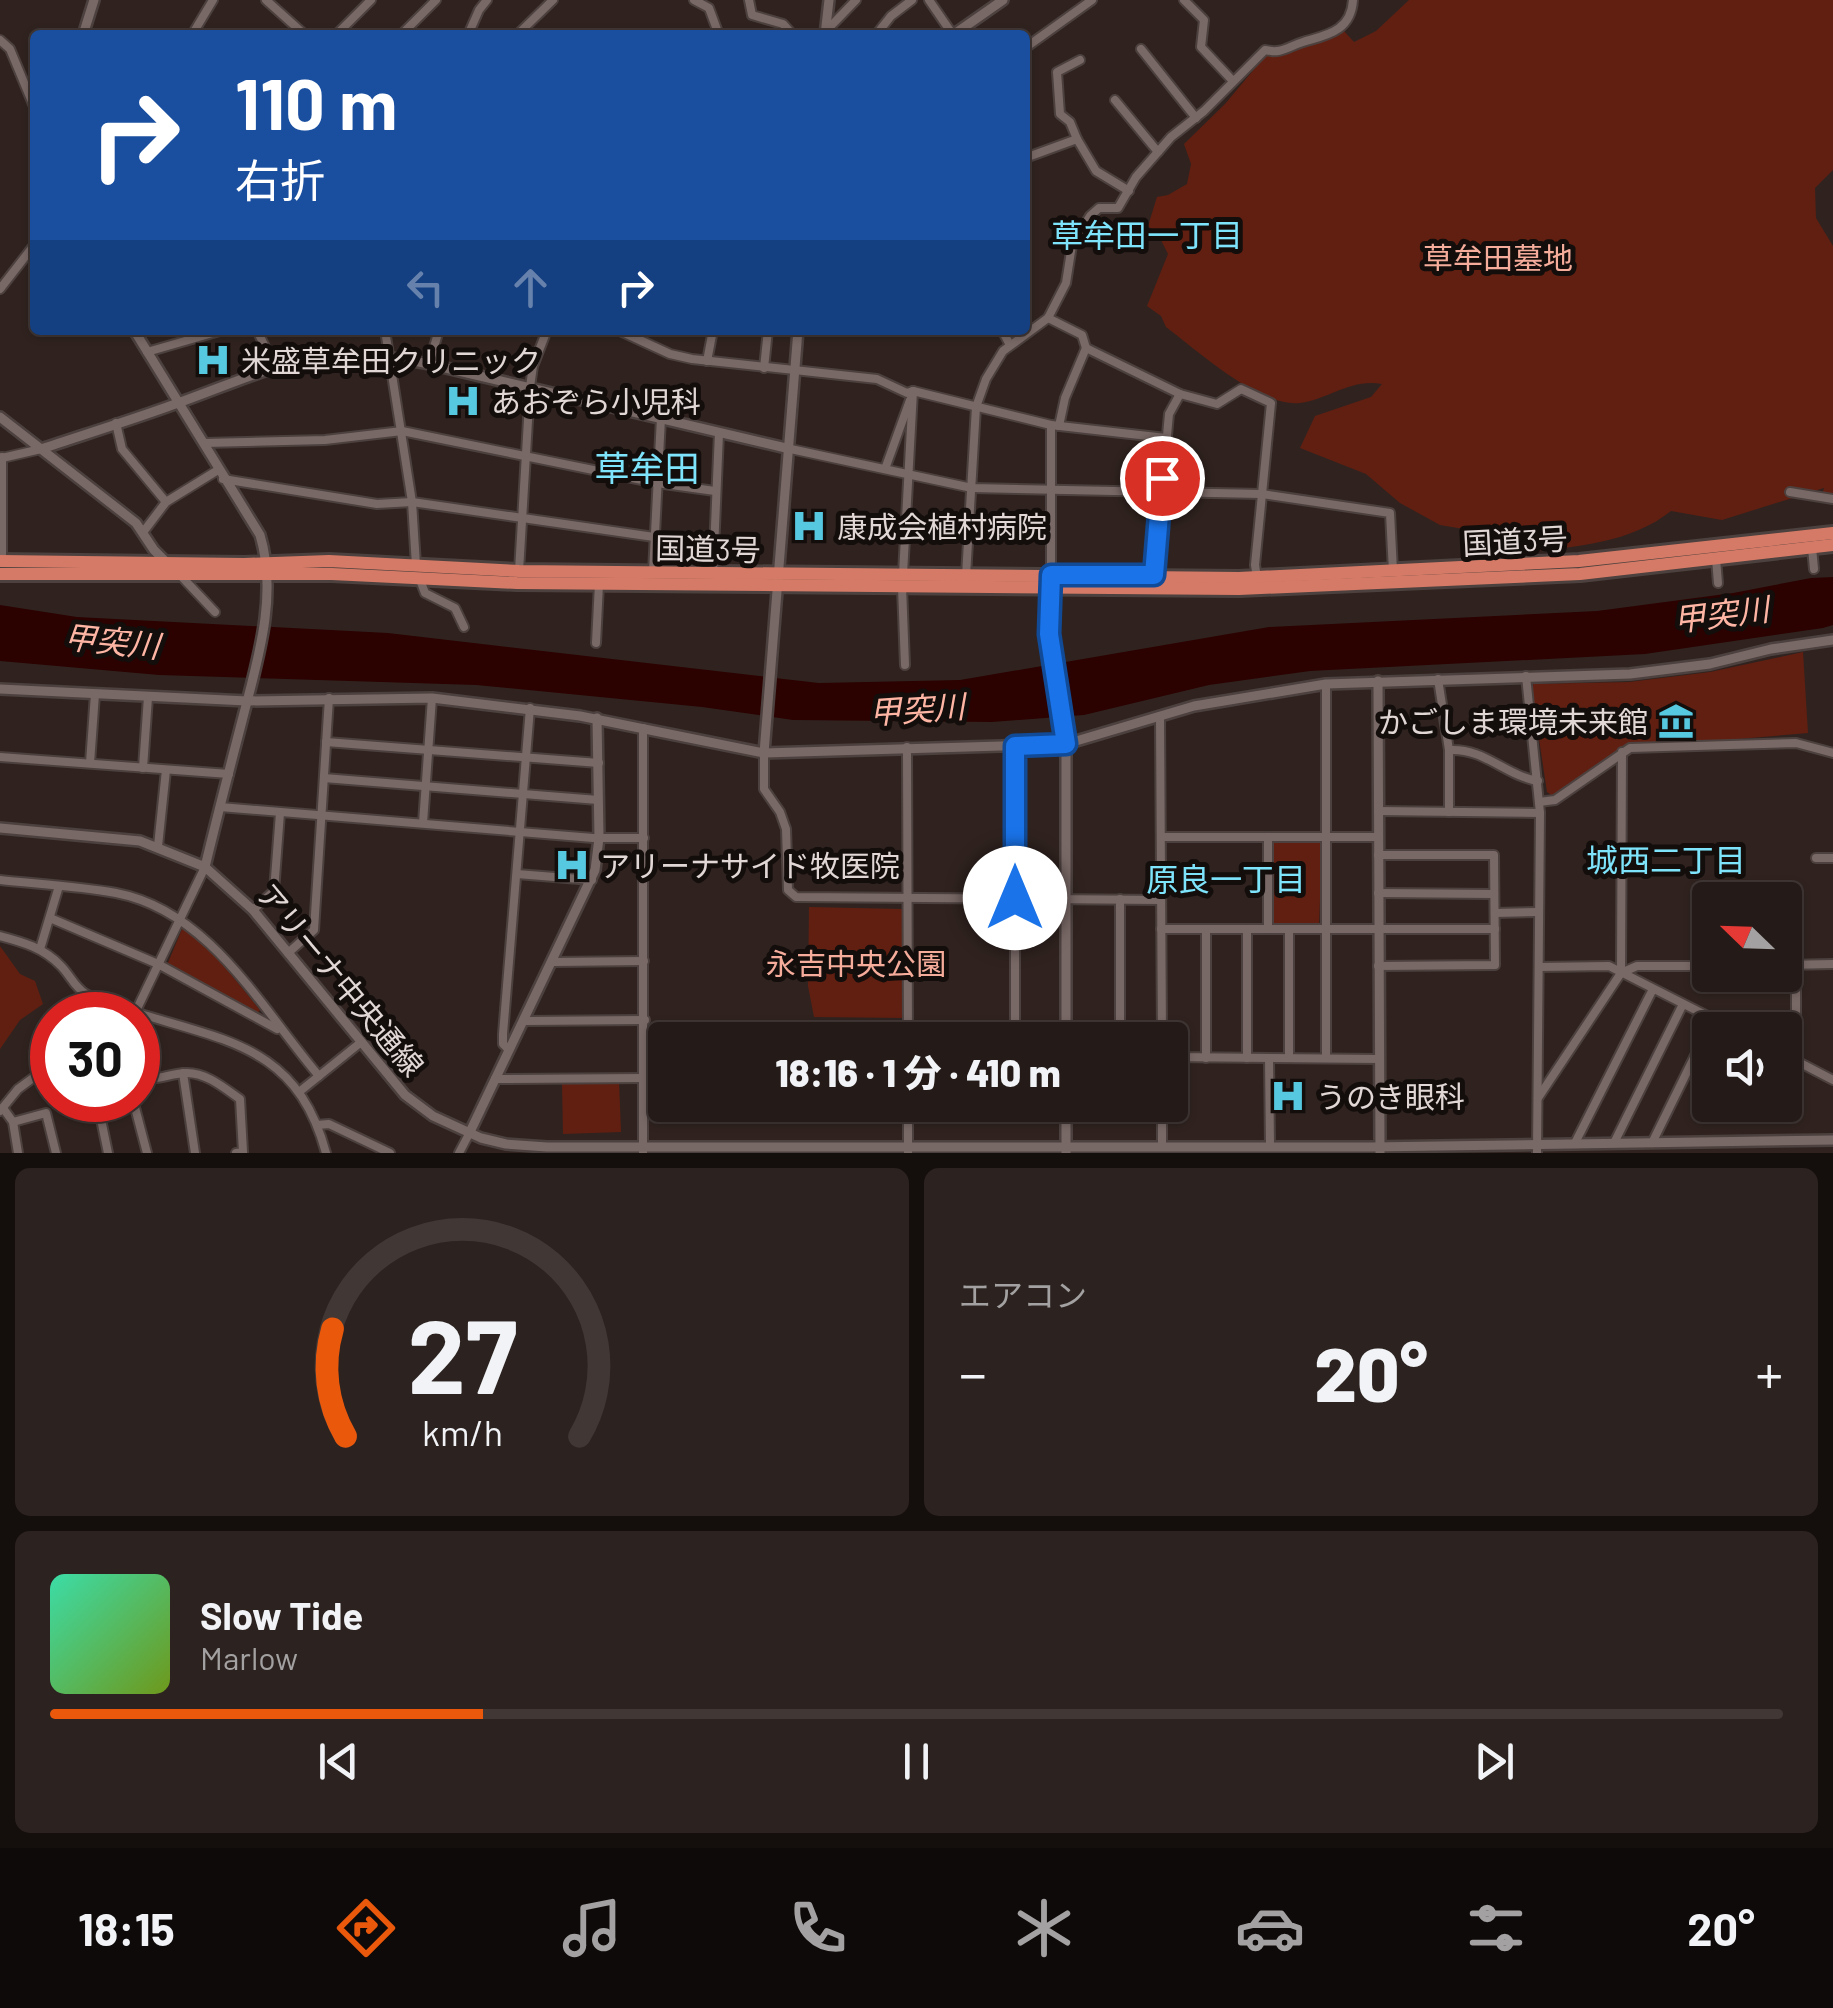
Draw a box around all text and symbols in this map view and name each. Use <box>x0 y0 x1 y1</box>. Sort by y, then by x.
text: 110 m <box>235 60 397 144</box>
icon: right <box>70 70 200 200</box>
text: 右折 <box>235 152 325 206</box>
district label: 草牟田一丁目 <box>1051 215 1243 253</box>
park label: 草牟田墓地 <box>1423 239 1573 275</box>
icon: left <box>398 260 453 315</box>
icon: ahead <box>503 260 558 315</box>
icon: right <box>608 260 663 315</box>
hospital icon: 米盛草牟田クリニック <box>194 341 232 379</box>
place label: 米盛草牟田クリニック <box>241 342 541 378</box>
hospital icon: あおぞら小児科 <box>444 382 482 420</box>
place label: あおぞら小児科 <box>491 383 701 419</box>
pin <box>1120 436 1205 521</box>
district label: 草牟田 <box>594 446 700 488</box>
icon: arrive <box>1135 451 1190 506</box>
hospital icon: 康成会植村病院 <box>790 507 828 545</box>
place label: 康成会植村病院 <box>837 508 1047 544</box>
street label: 国道3号 <box>1461 519 1569 561</box>
street label: 国道3号 <box>655 529 761 567</box>
water label: 甲突川 <box>1671 588 1774 638</box>
water label: 甲突川 <box>62 616 165 664</box>
water label: 甲突川 <box>868 685 969 730</box>
museum icon: かごしま環境未来館 <box>1657 702 1695 740</box>
place label: かごしま環境未来館 <box>1378 703 1648 739</box>
district label: 城西二丁目 <box>1586 840 1746 878</box>
hospital icon: アリーナサイド牧医院 <box>553 846 591 884</box>
position arrow <box>963 846 1067 950</box>
place label: アリーナサイド牧医院 <box>600 847 900 883</box>
district label: 原良一丁目 <box>1146 859 1306 897</box>
street label: アリーナ中央通線 <box>250 876 432 1082</box>
north arrow <box>1692 882 1802 992</box>
map controls <box>1692 882 1802 1122</box>
park label: 永吉中央公園 <box>766 945 946 981</box>
speed limit sign: 30 <box>30 992 160 1122</box>
button: sound <box>1692 1012 1802 1122</box>
text: 18:16 · 1 分 · 410 m <box>775 1049 1061 1095</box>
hospital icon: うのき眼科 <box>1269 1077 1307 1115</box>
place label: うのき眼科 <box>1316 1078 1465 1114</box>
text: エアコン <box>959 1275 1087 1313</box>
text: 27 <box>407 1290 517 1415</box>
text: 20° <box>1314 1327 1428 1417</box>
text: − <box>959 1339 987 1405</box>
text: + <box>1755 1339 1783 1405</box>
text: km/h <box>422 1410 502 1453</box>
text: Slow Tide <box>200 1592 363 1638</box>
text: Marlow <box>200 1638 298 1676</box>
icon: previous <box>311 1734 366 1789</box>
icon: pause <box>889 1734 944 1789</box>
icon: next <box>1467 1734 1522 1789</box>
icon: directions <box>331 1893 401 1963</box>
icon: music <box>557 1893 627 1963</box>
icon: phone <box>783 1893 853 1963</box>
icon: climate <box>1009 1893 1079 1963</box>
icon: car <box>1235 1893 1305 1963</box>
icon: filters <box>1461 1893 1531 1963</box>
text: 18:15 <box>78 1901 175 1955</box>
text: 20° <box>1687 1901 1755 1955</box>

